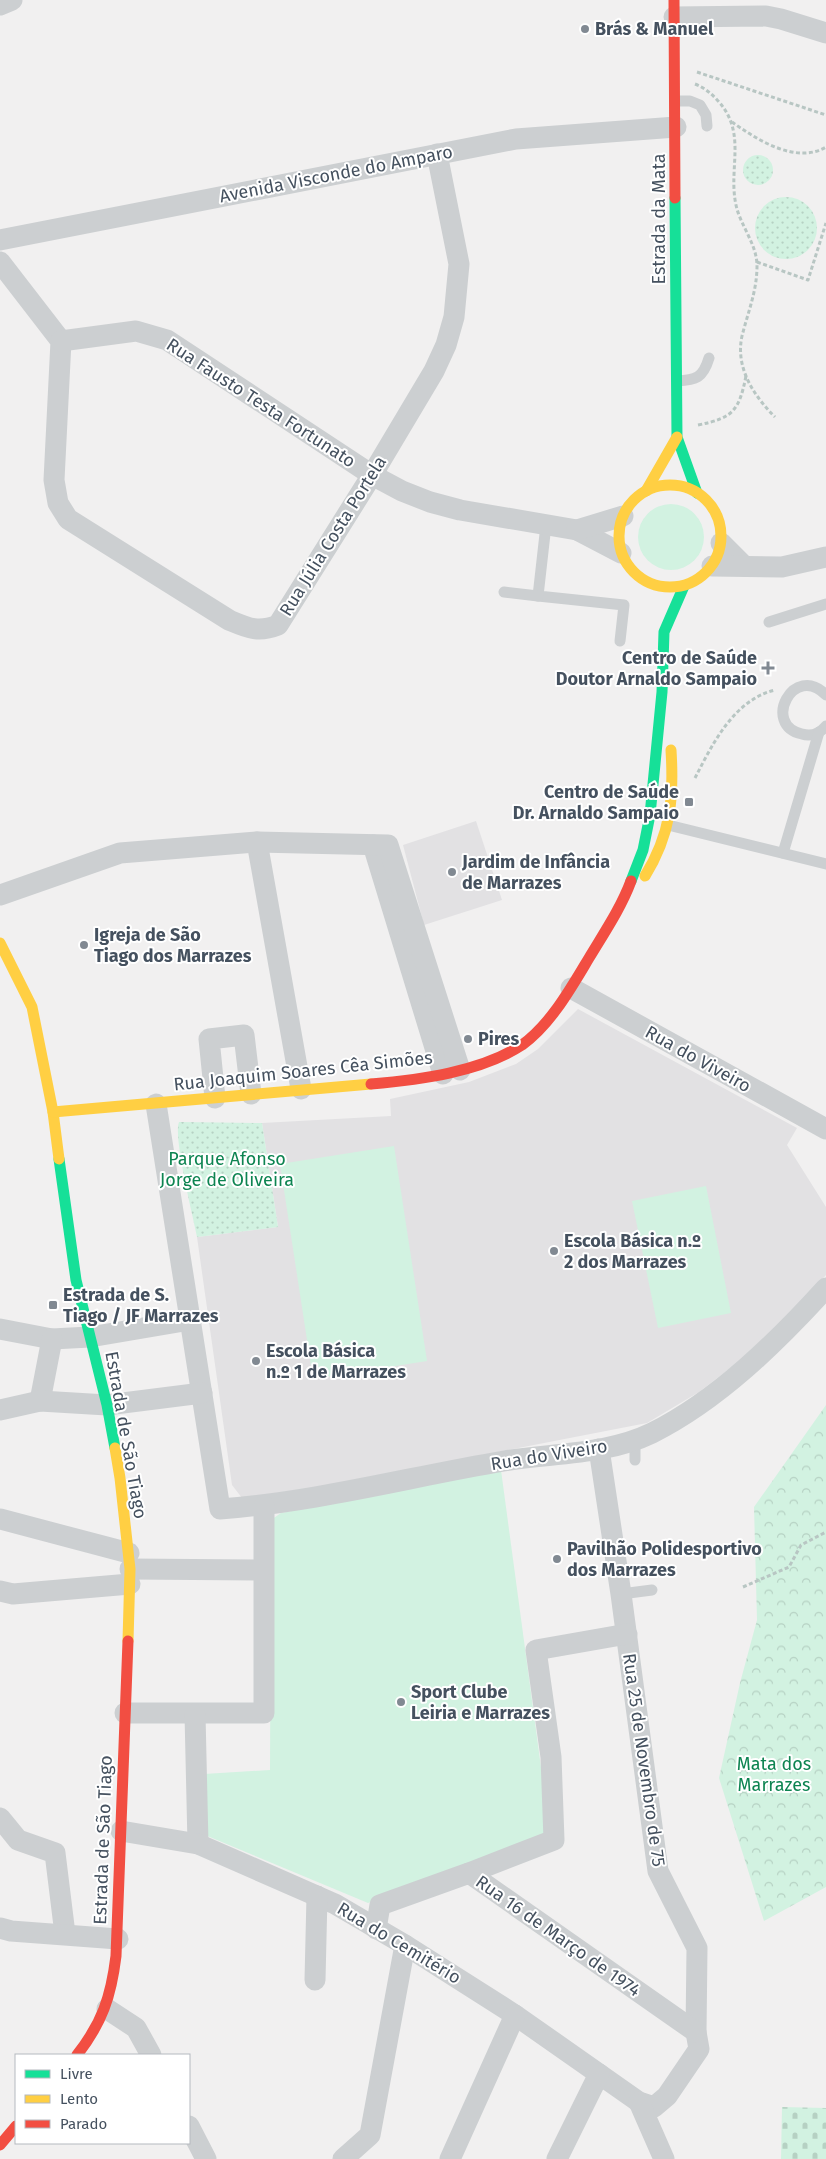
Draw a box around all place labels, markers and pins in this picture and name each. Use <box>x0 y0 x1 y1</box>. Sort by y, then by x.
place label: Brás & Manuel <box>595 18 714 40</box>
marker: Brás & Manuel <box>579 23 591 35</box>
place label: Centro de Saúde Doutor Arnaldo Sampaio <box>556 647 757 690</box>
marker: Centro de Saúde Doutor Arnaldo Sampaio <box>761 661 775 675</box>
place label: Centro de Saúde Dr. Arnaldo Sampaio <box>513 781 679 824</box>
marker: Centro de Saúde Dr. Arnaldo Sampaio <box>683 796 695 808</box>
place label: Jardim de Infância de Marrazes <box>461 851 610 894</box>
marker: Jardim de Infância de Marrazes <box>446 866 458 878</box>
place label: Igreja de São Tiago dos Marrazes <box>94 924 252 967</box>
marker: Igreja de São Tiago dos Marrazes <box>78 939 90 951</box>
place label: Pires <box>478 1028 519 1050</box>
marker: Pires <box>462 1033 474 1045</box>
place label: Escola Básica n.º 2 dos Marrazes <box>564 1230 701 1273</box>
marker: Escola Básica n.º 2 dos Marrazes <box>548 1245 560 1257</box>
place label: Estrada de S. Tiago / JF Marrazes <box>63 1284 219 1327</box>
marker: Estrada de S. Tiago / JF Marrazes <box>47 1299 59 1311</box>
place label: Escola Básica n.º 1 de Marrazes <box>266 1340 406 1383</box>
marker: Escola Básica n.º 1 de Marrazes <box>250 1355 262 1367</box>
place label: Pavilhão Polidesportivo dos Marrazes <box>567 1538 762 1581</box>
marker: Pavilhão Polidesportivo dos Marrazes <box>551 1553 563 1565</box>
place label: Sport Clube Leiria e Marrazes <box>411 1681 550 1724</box>
marker: Sport Clube Leiria e Marrazes <box>395 1696 407 1708</box>

